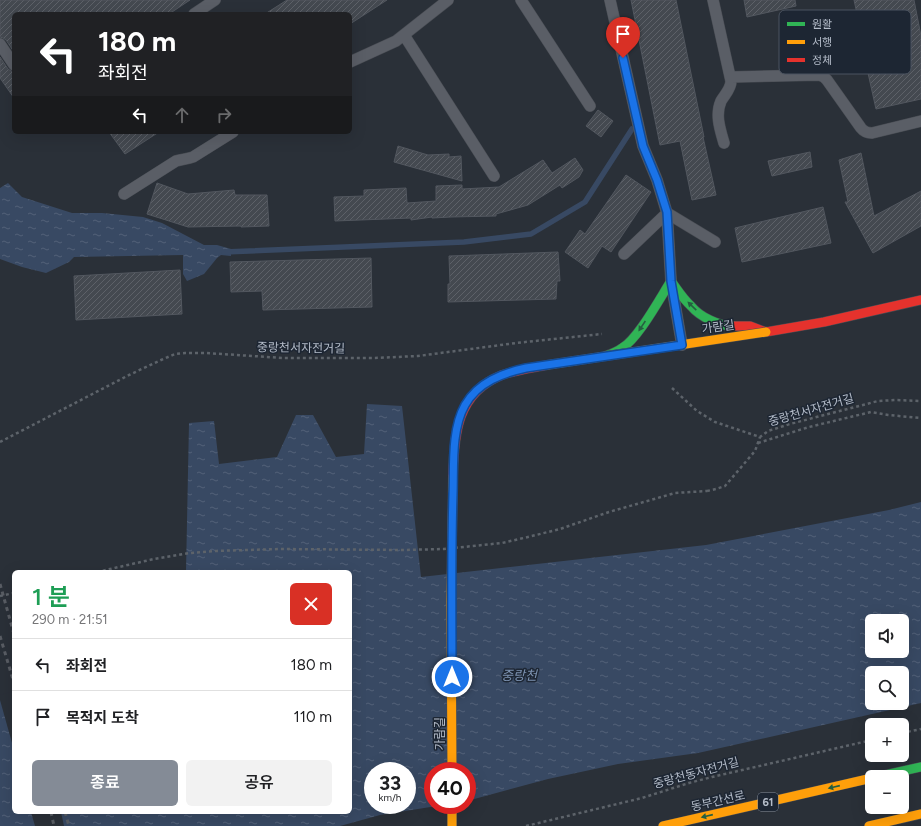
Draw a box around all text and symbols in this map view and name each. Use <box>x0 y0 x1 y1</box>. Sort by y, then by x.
legend <box>779 10 911 74</box>
pin <box>606 17 640 58</box>
text: 원활 <box>812 18 832 31</box>
icon: arrive <box>612 23 634 45</box>
text: 180 m <box>98 24 176 58</box>
icon: left <box>32 28 84 80</box>
text: 서행 <box>812 36 832 49</box>
text: 정체 <box>812 54 832 67</box>
text: 좌회전 <box>98 62 148 84</box>
icon: left <box>129 104 151 126</box>
icon: ahead <box>171 104 193 126</box>
icon: right <box>213 104 235 126</box>
one-way arrow <box>687 302 697 311</box>
street label: 가람길 <box>701 318 735 336</box>
one-way arrow <box>638 321 646 331</box>
street label: 중랑천서자전거길 <box>257 340 345 356</box>
street label: 중랑천서자전거길 <box>767 391 855 429</box>
text: 1 분 <box>32 582 70 611</box>
button: close <box>290 583 332 625</box>
text: 290 m · 21:51 <box>32 612 108 627</box>
map controls <box>865 614 909 814</box>
button: sound <box>865 614 909 658</box>
icon: left <box>32 654 54 676</box>
text: 180 m <box>291 656 332 674</box>
position arrow <box>431 656 473 698</box>
text: 좌회전 <box>66 657 107 675</box>
button: search <box>865 666 909 710</box>
water label: 중랑천 <box>501 668 538 683</box>
icon: arrive <box>32 706 54 728</box>
text: 110 m <box>294 708 332 726</box>
text: 목적지 도착 <box>66 709 139 727</box>
street label: 가람길 <box>433 717 447 751</box>
button: + <box>865 718 909 762</box>
street label: 중랑천동자전거길 <box>652 755 740 791</box>
button: 종료 <box>32 760 178 806</box>
button: 공유 <box>186 760 332 806</box>
speed limit sign: 40 <box>424 762 476 814</box>
button: − <box>865 770 909 814</box>
text: 33 <box>379 771 401 795</box>
one-way arrow <box>828 784 840 790</box>
street label: 동부간선로 <box>690 788 746 814</box>
text: km/h <box>379 791 401 804</box>
road number: 61 <box>758 793 778 811</box>
one-way arrow <box>701 813 714 819</box>

